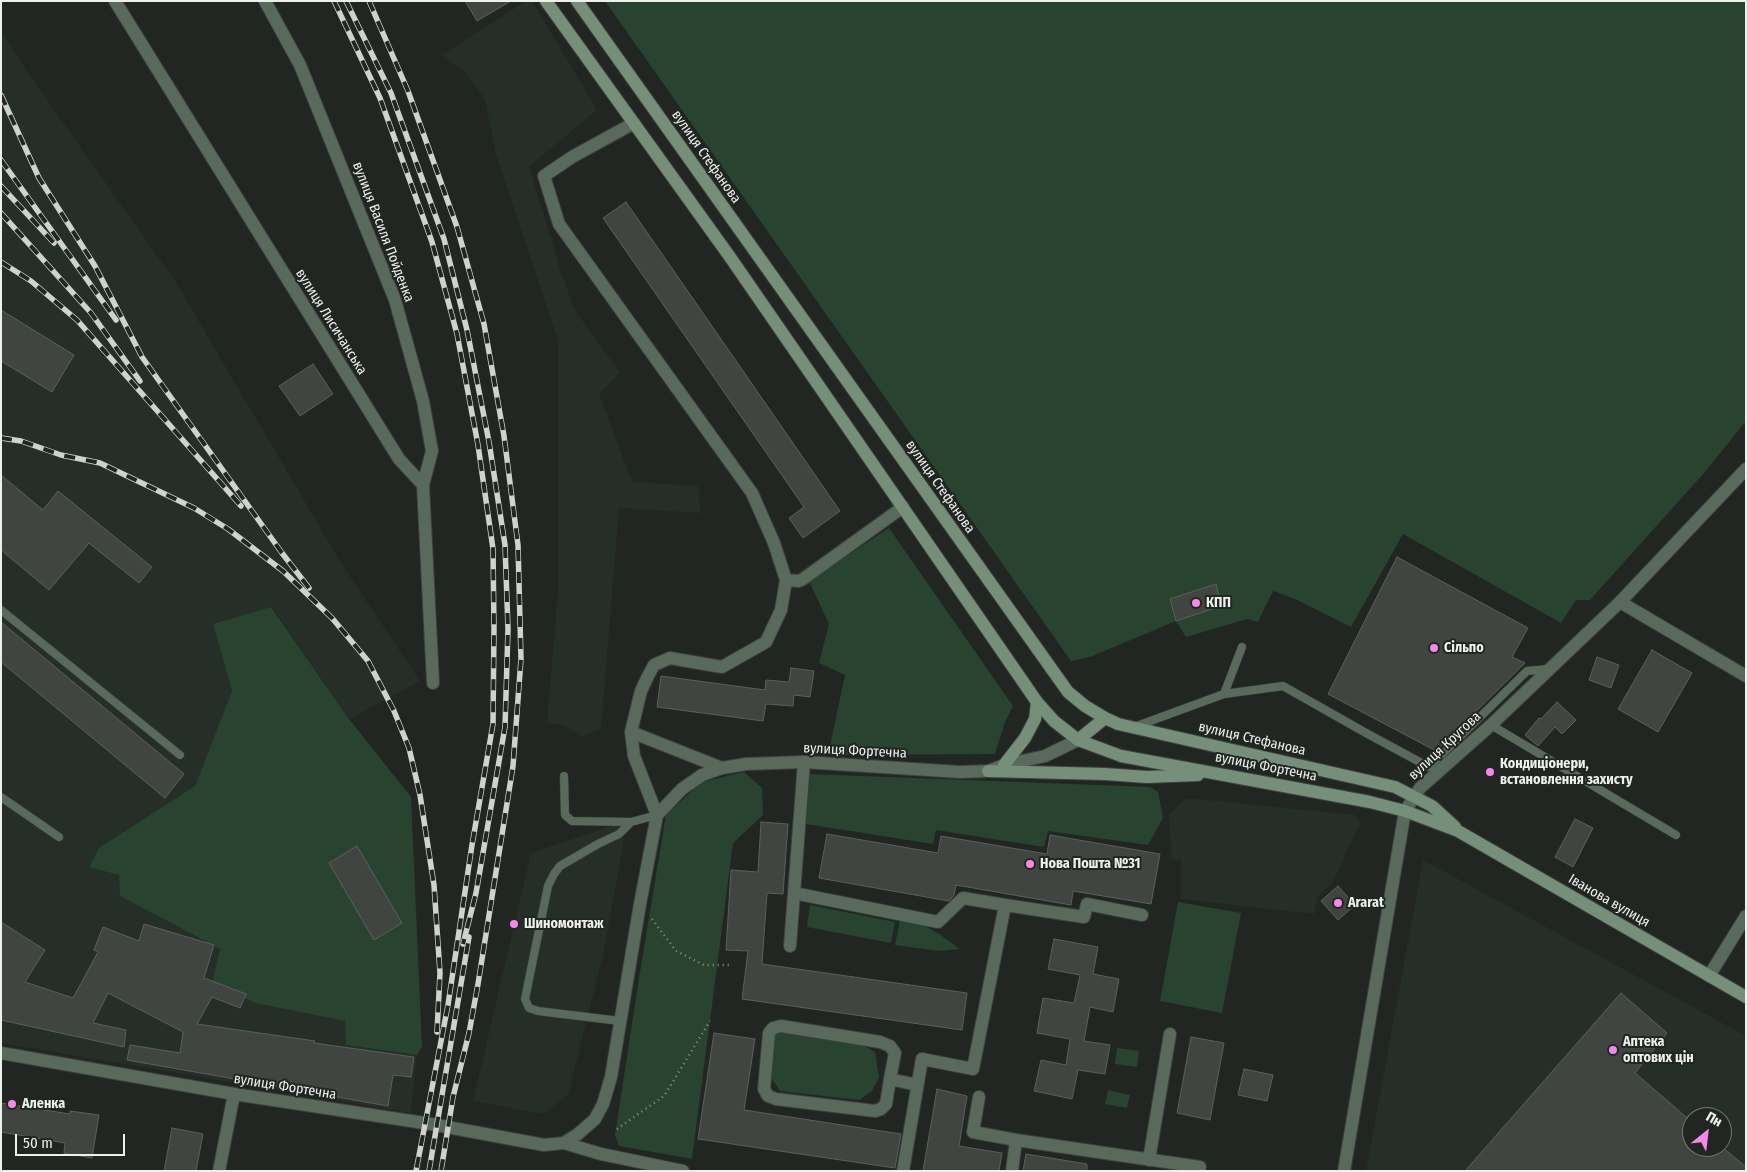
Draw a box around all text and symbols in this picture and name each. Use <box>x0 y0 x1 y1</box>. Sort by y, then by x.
street label: вулиця Стефанова <box>668 107 744 207</box>
street label: вулиця Василя Пойденка <box>349 160 417 304</box>
street label: вулиця Лисичанська <box>292 266 370 378</box>
street label: вулиця Стефанова <box>902 437 978 537</box>
place label: КПП <box>1206 595 1231 611</box>
marker: КПП <box>1190 597 1202 609</box>
place label: Сільпо <box>1444 640 1484 656</box>
marker: Сільпо <box>1428 642 1440 654</box>
street label: вулиця Кругова <box>1405 708 1485 784</box>
street label: вулиця Стефанова <box>1197 718 1307 760</box>
street label: вулиця Фортечна <box>803 740 907 762</box>
street label: вулиця Фортечна <box>1214 749 1318 785</box>
place label: Кондиціонери, встановлення захисту <box>1500 756 1633 789</box>
marker: Кондиціонери, встановлення захисту <box>1484 766 1496 778</box>
place label: Нова Пошта №31 <box>1040 856 1141 872</box>
marker: Нова Пошта №31 <box>1024 858 1036 870</box>
street label: Іванова вулиця <box>1565 871 1653 931</box>
place label: Ararat <box>1348 895 1384 911</box>
marker: Ararat <box>1332 897 1344 909</box>
place label: Шиномонтаж <box>524 916 603 932</box>
marker: Шиномонтаж <box>508 918 520 930</box>
place label: Аптека оптових цін <box>1623 1034 1694 1066</box>
marker: Аптека оптових цін <box>1607 1044 1619 1056</box>
street label: вулиця Фортечна <box>233 1071 337 1103</box>
place label: Аленка <box>22 1096 65 1112</box>
marker: Аленка <box>6 1098 18 1110</box>
north arrow <box>1682 1107 1732 1157</box>
text: Пн <box>1703 1108 1725 1131</box>
scale bar <box>18 1124 128 1156</box>
text: 50 m <box>23 1134 53 1152</box>

